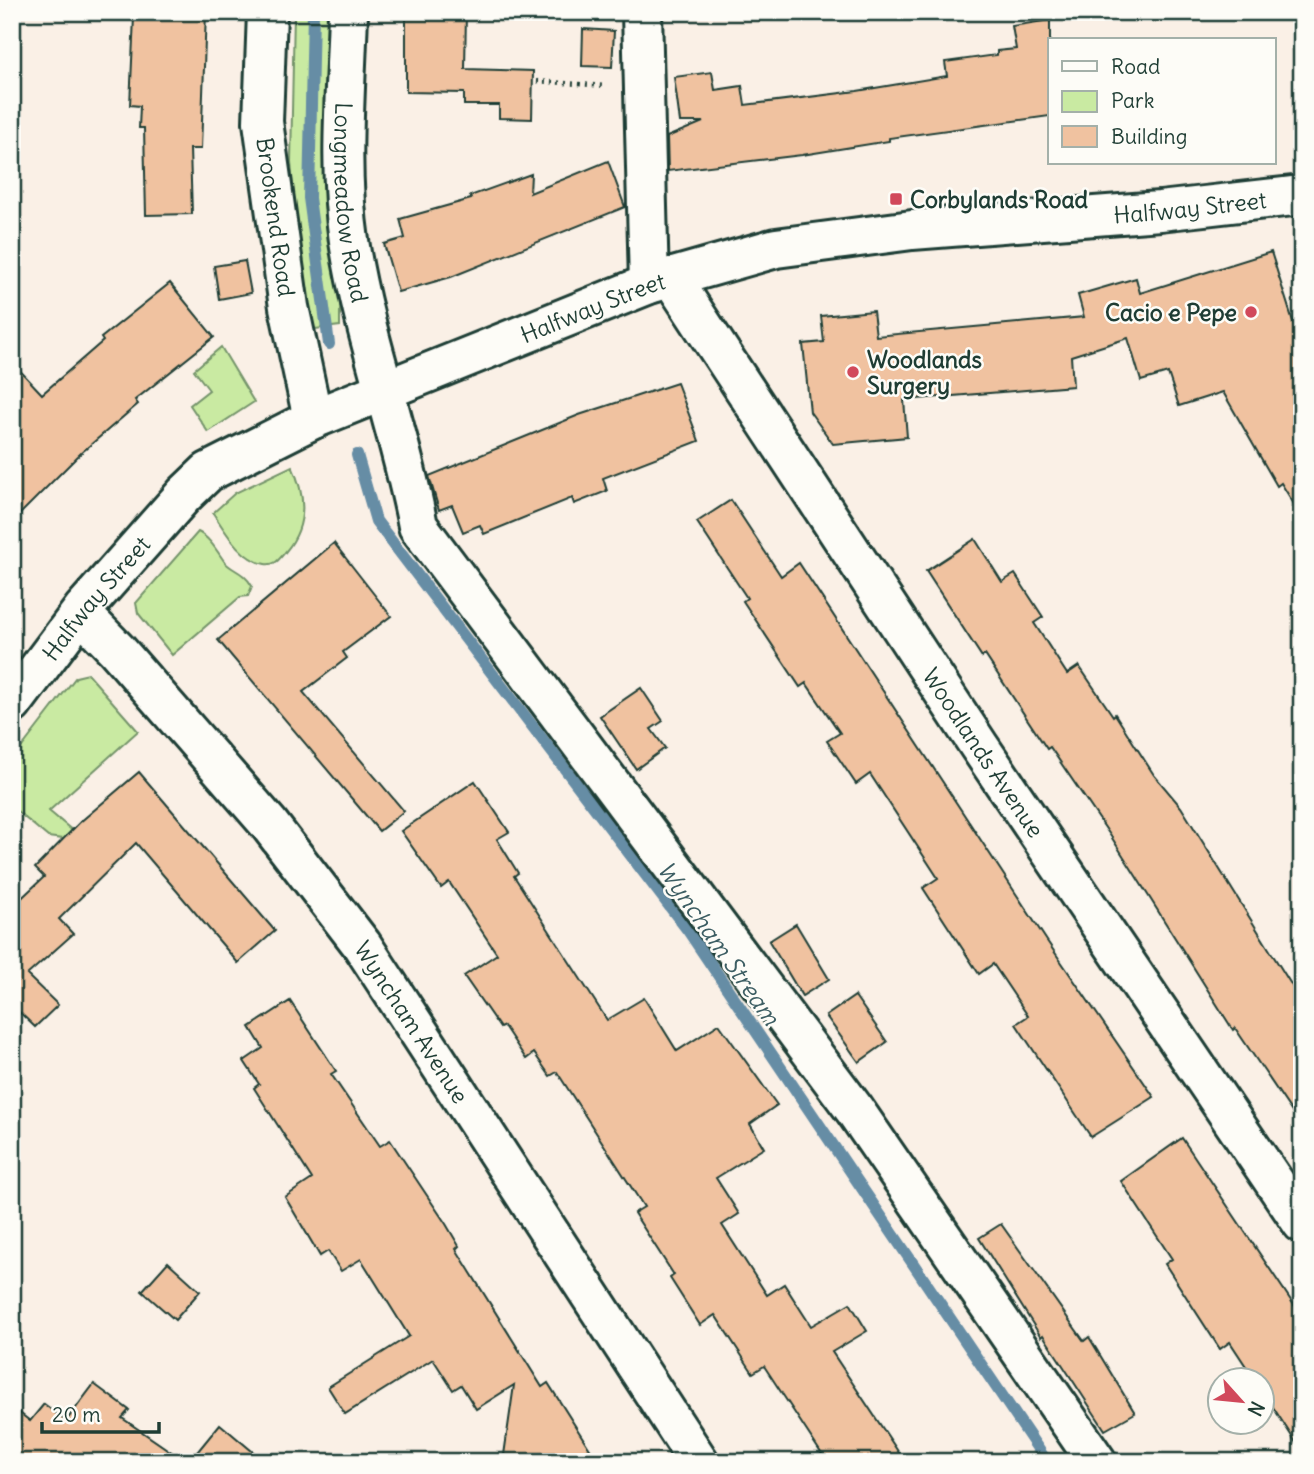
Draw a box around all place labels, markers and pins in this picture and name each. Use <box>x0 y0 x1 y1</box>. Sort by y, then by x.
place label: Corbylands Road <box>910 185 1088 214</box>
marker: Corbylands Road <box>888 191 904 207</box>
place label: Cacio e Pepe <box>1105 298 1237 327</box>
marker: Cacio e Pepe <box>1243 304 1259 320</box>
place label: Woodlands Surgery <box>867 345 982 400</box>
marker: Woodlands Surgery <box>845 364 861 380</box>

